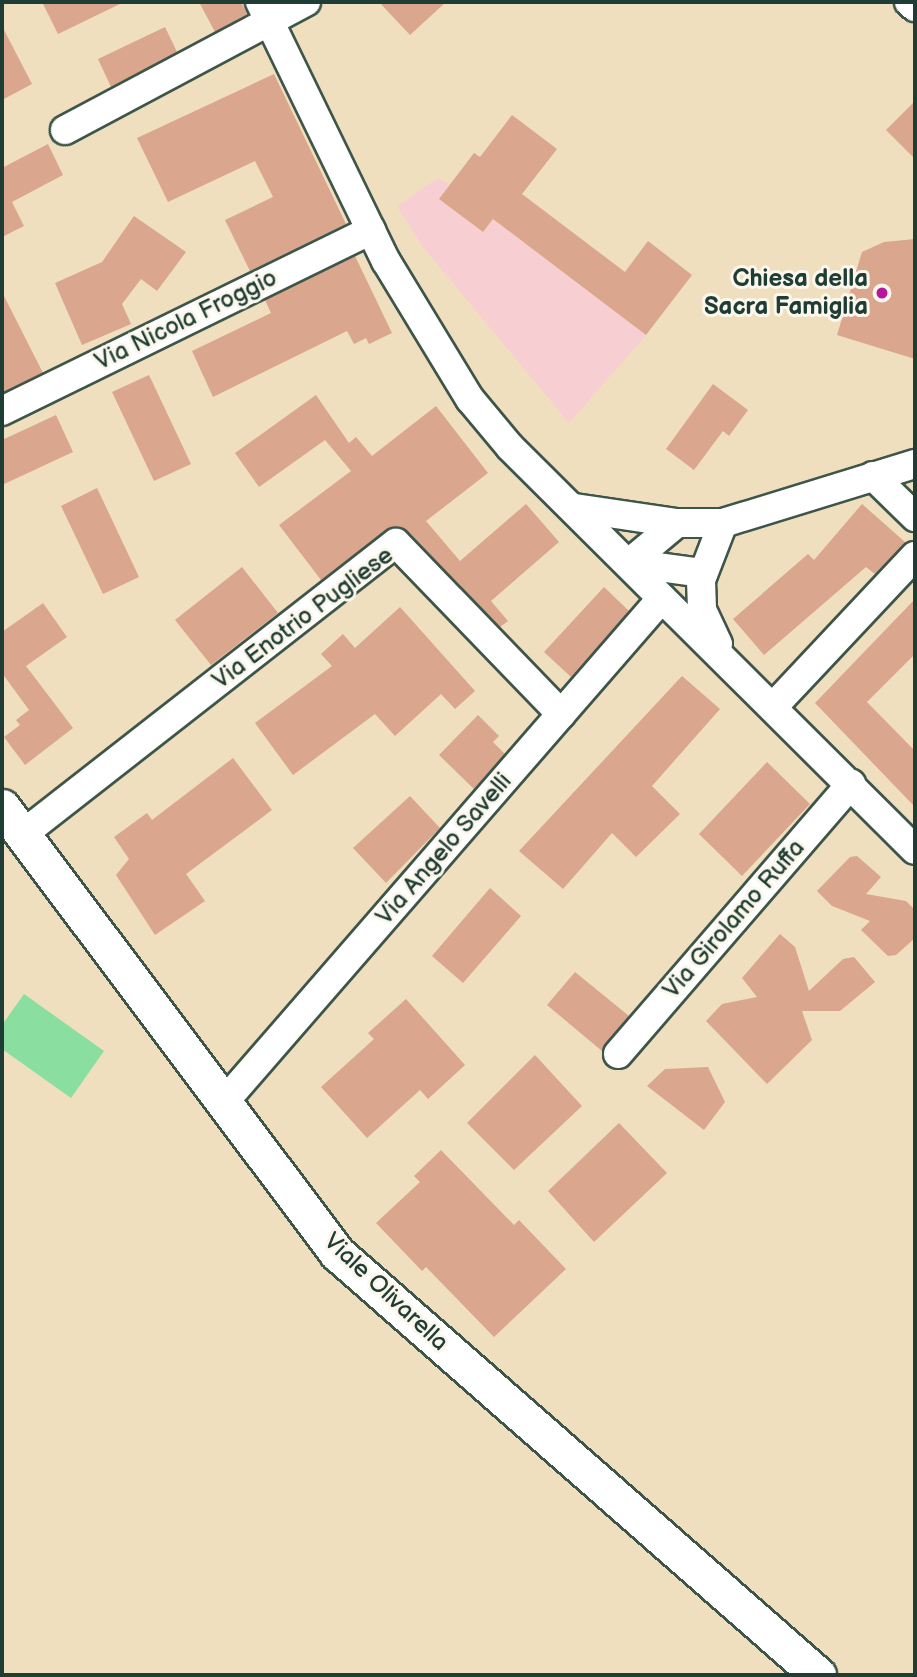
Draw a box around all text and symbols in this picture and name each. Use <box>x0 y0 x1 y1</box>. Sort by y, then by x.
street label: Via Nicola Froggio <box>90 263 282 377</box>
place label: Chiesa della Sacra Famiglia <box>704 265 868 321</box>
marker: Chiesa della Sacra Famiglia <box>874 285 890 301</box>
street label: Via Enotrio Pugliese <box>207 541 399 695</box>
street label: Via Angelo Savelli <box>370 767 518 931</box>
street label: Via Girolamo Ruffa <box>657 834 811 1004</box>
street label: Viale Olivarella <box>318 1227 454 1357</box>

